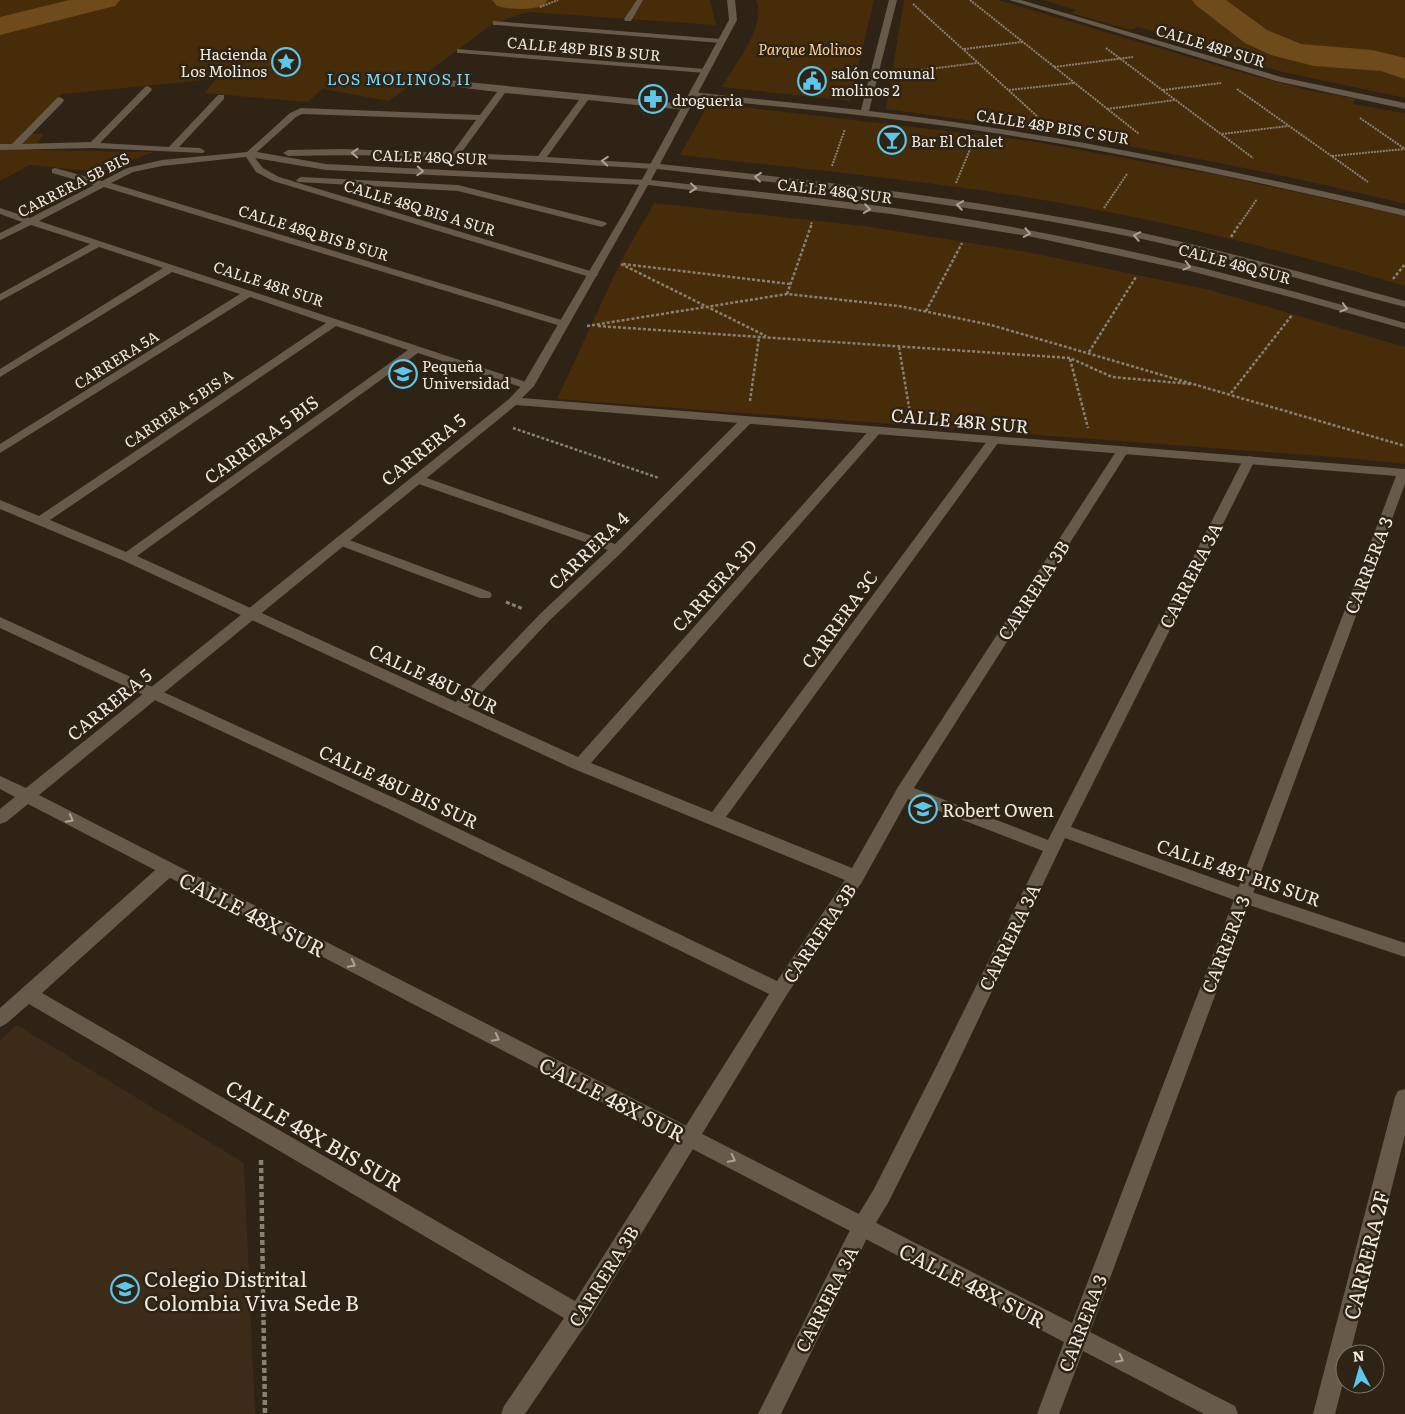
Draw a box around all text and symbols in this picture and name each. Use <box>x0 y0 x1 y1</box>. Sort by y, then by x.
street label: CALLE 48P SUR <box>1153 17 1269 73</box>
street label: CALLE 48P BIS B SUR <box>506 30 662 66</box>
park label: Parque Molinos <box>758 37 862 60</box>
place label: Hacienda Los Molinos <box>181 42 268 82</box>
place icon: Hacienda Los Molinos <box>271 47 301 77</box>
place label: salón comunal molinos 2 <box>831 61 935 101</box>
district label: LOS MOLINOS II <box>327 66 471 90</box>
public building icon: salón comunal molinos 2 <box>797 66 827 96</box>
pharmacy icon: drogueria <box>638 84 668 114</box>
place label: drogueria <box>672 88 743 111</box>
street label: CALLE 48P BIS C SUR <box>975 103 1131 149</box>
bar icon: Bar El Chalet <box>877 125 907 155</box>
place label: Bar El Chalet <box>911 129 1003 152</box>
street label: CALLE 48Q SUR <box>372 142 488 170</box>
street label: CARRERA 5B BIS <box>13 146 133 222</box>
one-way arrow <box>351 147 359 158</box>
one-way arrow <box>601 156 609 167</box>
one-way arrow <box>417 166 425 176</box>
one-way arrow <box>754 172 762 183</box>
street label: CALLE 48Q SUR <box>776 172 894 208</box>
street label: CALLE 48Q BIS A SUR <box>341 173 499 241</box>
one-way arrow <box>689 182 697 193</box>
street label: CALLE 48Q BIS B SUR <box>236 198 392 266</box>
one-way arrow <box>956 200 964 210</box>
one-way arrow <box>863 203 871 213</box>
one-way arrow <box>1023 228 1032 238</box>
one-way arrow <box>1133 231 1142 241</box>
street label: CALLE 48Q SUR <box>1176 237 1294 289</box>
street label: CALLE 48R SUR <box>211 254 327 312</box>
one-way arrow <box>1182 260 1191 271</box>
one-way arrow <box>1339 302 1348 313</box>
street label: CARRERA 5A <box>69 324 163 394</box>
place label: Pequeña Universidad <box>422 354 510 394</box>
school or university icon: Pequeña Universidad <box>388 359 418 389</box>
street label: CARRERA 5 BIS A <box>119 363 237 453</box>
street label: CARRERA 5 BIS <box>198 388 324 490</box>
street label: CALLE 48R SUR <box>890 401 1030 439</box>
street label: CARRERA 5 <box>375 406 471 492</box>
street label: CARRERA 4 <box>542 505 634 595</box>
street label: CARRERA 3 <box>1337 512 1399 618</box>
street label: CARRERA 3A <box>1152 517 1228 633</box>
street label: CARRERA 3D <box>665 533 763 637</box>
street label: CARRERA 3B <box>990 535 1076 645</box>
street label: CARRERA 3C <box>794 564 884 674</box>
street label: CALLE 48U SUR <box>365 636 503 720</box>
street label: CARRERA 5 <box>61 661 157 747</box>
street label: CALLE 48U BIS SUR <box>315 737 483 835</box>
school or university icon: Robert Owen <box>908 794 938 824</box>
place label: Robert Owen <box>942 796 1054 823</box>
one-way arrow <box>65 813 74 823</box>
street label: CALLE 48T BIS SUR <box>1153 831 1325 913</box>
street label: CALLE 48X SUR <box>174 863 332 963</box>
street label: CARRERA 3B <box>776 878 862 988</box>
street label: CARRERA 3A <box>971 879 1047 995</box>
street label: CARRERA 3 <box>1194 891 1256 997</box>
one-way arrow <box>347 958 356 968</box>
one-way arrow <box>491 1032 500 1042</box>
street label: CALLE 48X SUR <box>534 1048 692 1148</box>
street label: CALLE 48X BIS SUR <box>221 1071 409 1197</box>
one-way arrow <box>727 1153 736 1163</box>
street label: CARRERA 2F <box>1334 1187 1396 1323</box>
street label: CARRERA 3B <box>561 1220 645 1332</box>
street label: CALLE 48X SUR <box>894 1234 1052 1334</box>
street label: CARRERA 3A <box>788 1241 864 1357</box>
place label: Colegio Distrital Colombia Viva Sede B <box>144 1262 359 1317</box>
street label: CARRERA 3 <box>1051 1270 1113 1376</box>
school or university icon: Colegio Distrital Colombia Viva Sede B <box>110 1274 140 1304</box>
north arrow <box>1335 1344 1385 1394</box>
text: N <box>1352 1344 1366 1366</box>
one-way arrow <box>1115 1353 1124 1363</box>

